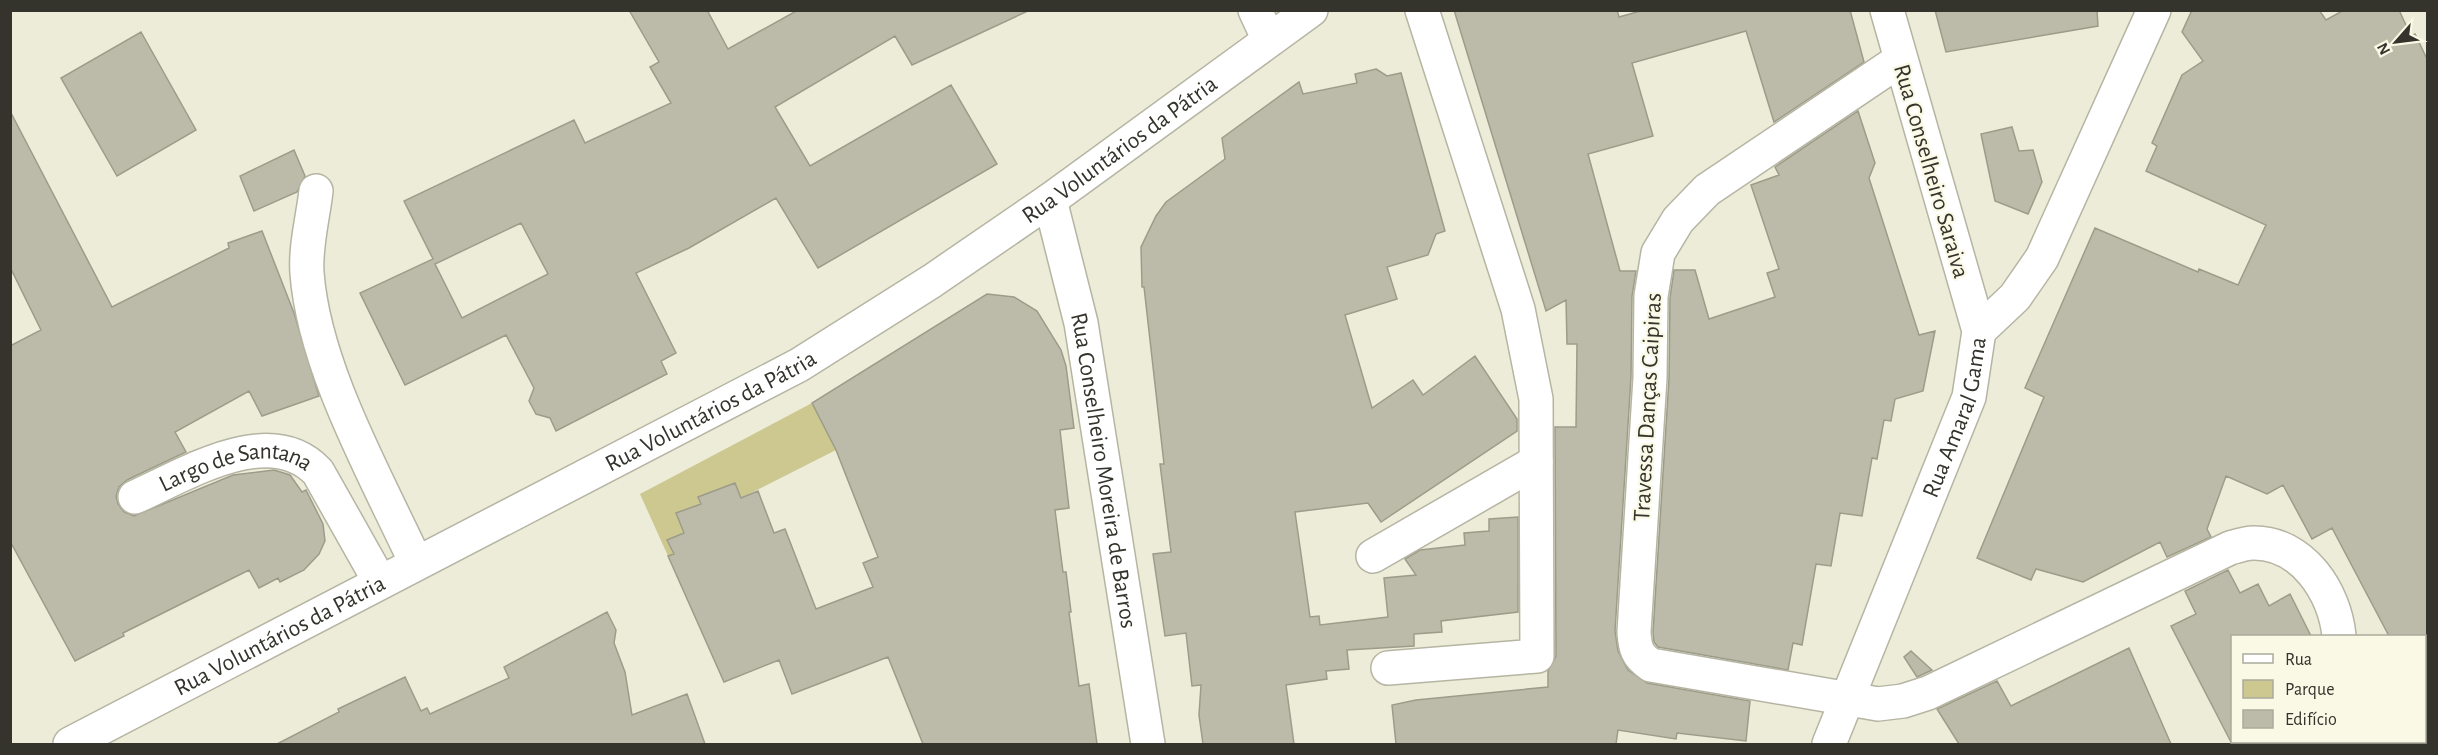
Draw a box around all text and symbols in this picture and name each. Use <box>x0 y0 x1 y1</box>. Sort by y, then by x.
north arrow <box>2366 12 2426 72</box>
text: N <box>2374 40 2393 57</box>
street label: Rua Conselheiro Saraiva <box>1889 61 1973 281</box>
street label: Rua Voluntários da Pátria <box>1018 72 1222 228</box>
street label: Travessa Danças Caipiras <box>1630 292 1666 522</box>
street label: Rua Conselheiro Moreira de Barros <box>1066 310 1140 630</box>
street label: Rua Amaral Gama <box>1919 335 1991 501</box>
street label: Rua Voluntários da Pátria <box>602 346 821 477</box>
street label: Largo de Santana <box>155 440 317 497</box>
street label: Rua Voluntários da Pátria <box>170 571 389 701</box>
legend <box>2231 635 2426 743</box>
text: Rua <box>2285 651 2312 669</box>
text: Parque <box>2285 681 2334 699</box>
text: Edifício <box>2285 711 2337 729</box>

